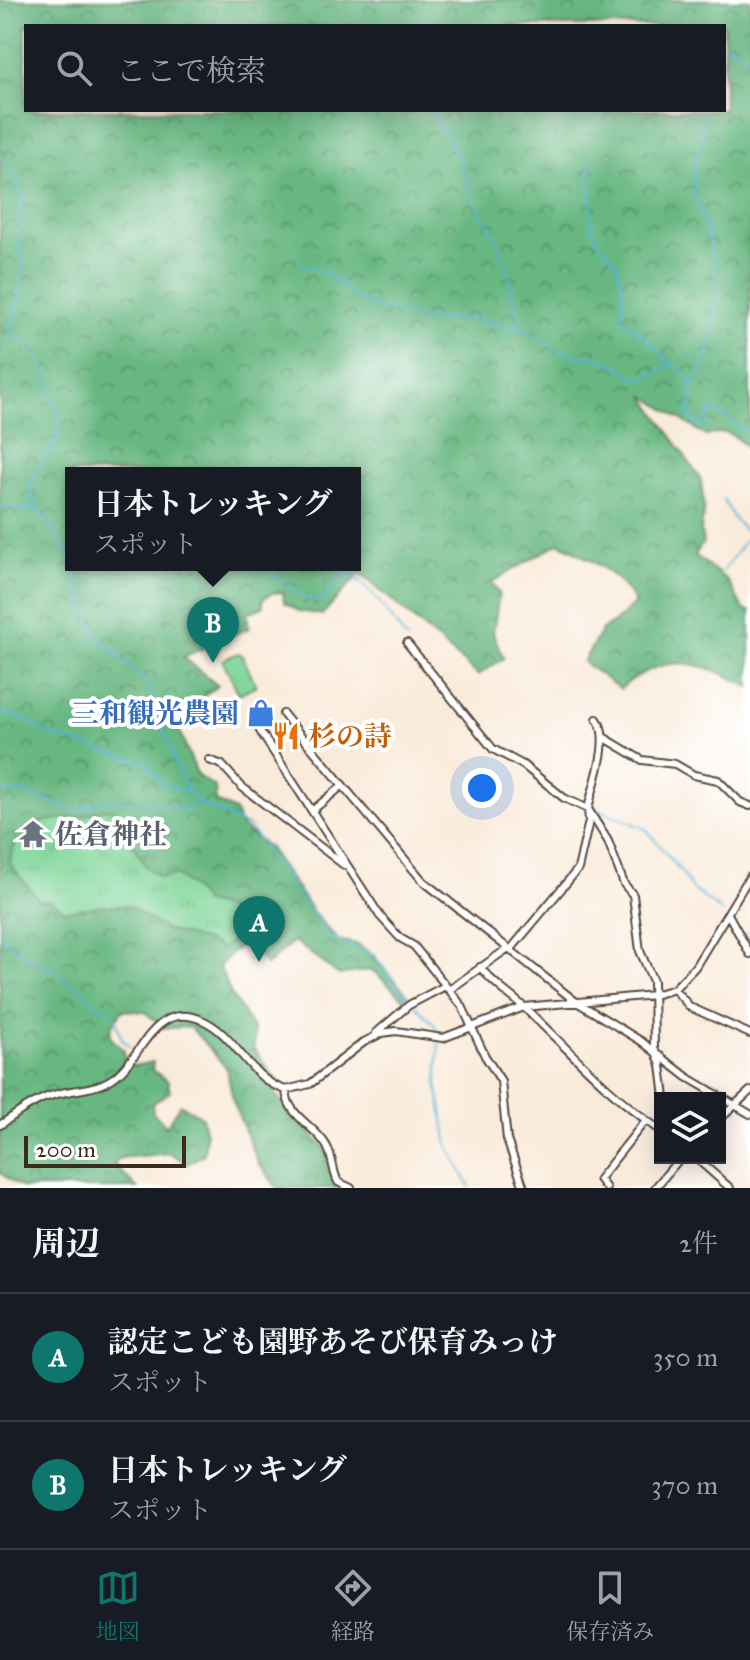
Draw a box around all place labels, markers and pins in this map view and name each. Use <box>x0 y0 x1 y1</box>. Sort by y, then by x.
pin: B <box>187 597 239 663</box>
place label: 三和観光農園 <box>71 696 239 731</box>
shop icon: 三和観光農園 <box>246 698 276 728</box>
place label: 杉の詩 <box>308 719 392 754</box>
restaurant icon: 杉の詩 <box>271 721 301 751</box>
place label: 佐倉神社 <box>55 817 167 852</box>
temple icon: 佐倉神社 <box>18 819 48 849</box>
pin: A <box>233 896 285 962</box>

